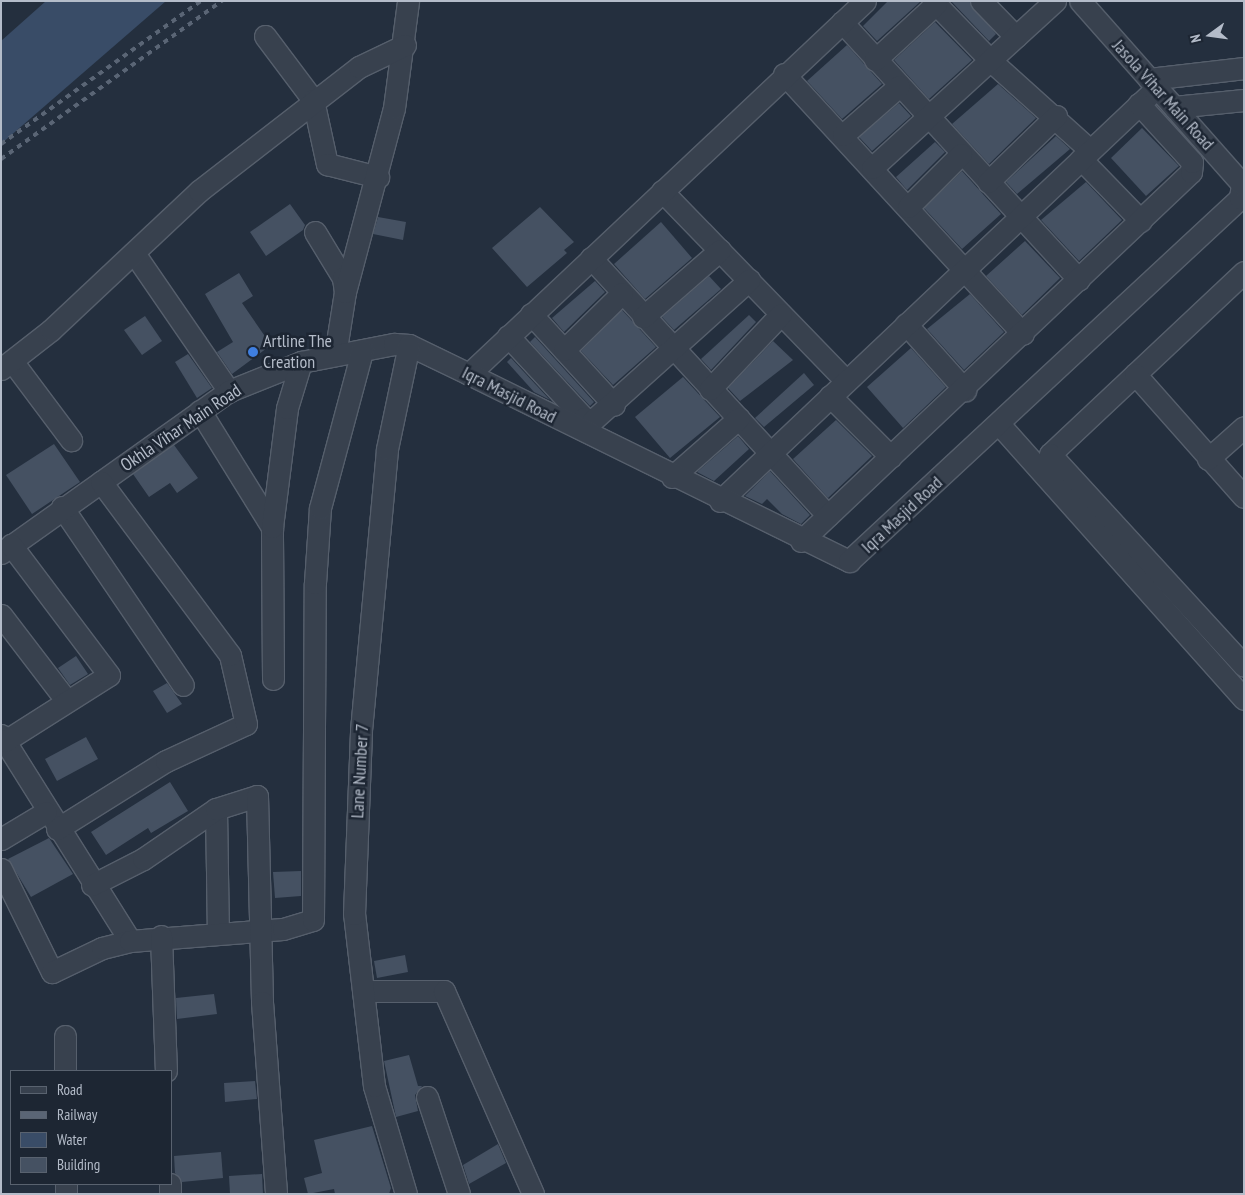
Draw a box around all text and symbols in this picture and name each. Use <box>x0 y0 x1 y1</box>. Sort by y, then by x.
north arrow <box>1185 10 1235 60</box>
text: N <box>1186 33 1205 44</box>
street label: Jasola Vihar Main Road <box>1108 35 1218 155</box>
place label: Artline The Creation <box>263 331 332 374</box>
marker: Artline The Creation <box>247 346 259 358</box>
street label: Iqra Masjid Road <box>458 362 560 428</box>
street label: Okhla Vihar Main Road <box>116 380 246 476</box>
street label: Iqra Masjid Road <box>857 472 947 558</box>
street label: Lane Number 7 <box>347 723 373 819</box>
legend <box>10 1070 172 1185</box>
text: Road <box>57 1080 83 1099</box>
text: Railway <box>57 1105 97 1124</box>
text: Water <box>57 1130 87 1149</box>
text: Building <box>57 1155 100 1174</box>

